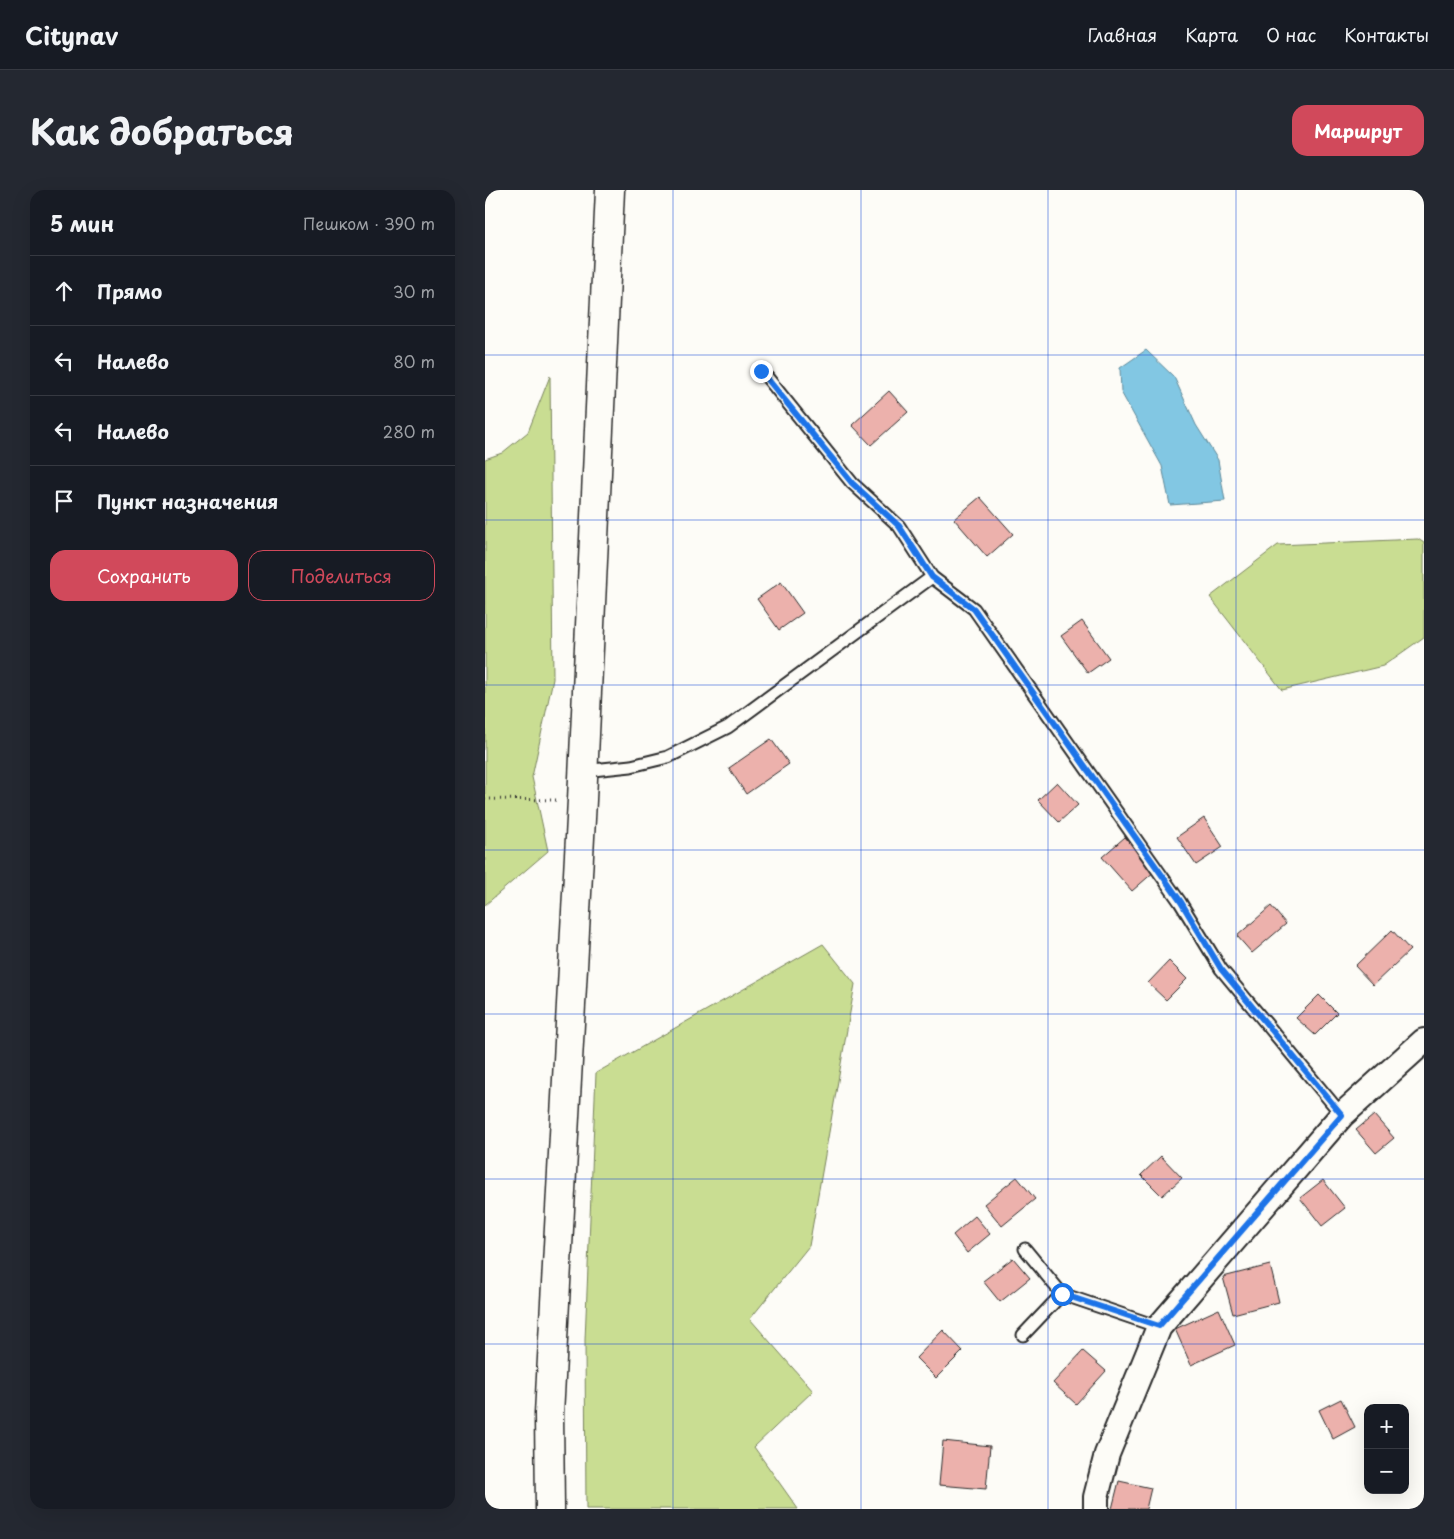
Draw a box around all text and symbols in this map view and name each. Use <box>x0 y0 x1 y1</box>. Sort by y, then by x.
text: Citynav <box>25 17 118 53</box>
text: Главная <box>1088 21 1157 48</box>
text: Карта <box>1185 21 1238 48</box>
text: О нас <box>1266 21 1316 48</box>
text: Контакты <box>1344 21 1429 48</box>
text: Как добраться <box>30 104 294 157</box>
button: Маршрут <box>1292 105 1424 156</box>
text: 5 мин <box>50 207 114 239</box>
text: Пешком · 390 m <box>303 211 435 235</box>
icon: ahead <box>50 277 78 305</box>
text: Прямо <box>97 277 162 305</box>
text: 30 m <box>393 279 435 303</box>
icon: left <box>50 347 78 375</box>
text: Налево <box>97 347 169 375</box>
text: 80 m <box>393 349 435 373</box>
route end <box>750 360 773 383</box>
icon: left <box>50 417 78 445</box>
text: Налево <box>97 417 169 445</box>
text: 280 m <box>383 419 435 443</box>
icon: arrive <box>50 487 78 515</box>
text: Пункт назначения <box>97 487 278 515</box>
button: Сохранить <box>50 550 238 601</box>
button: Поделиться <box>248 550 435 601</box>
route start <box>1051 1283 1074 1306</box>
map controls <box>1364 1404 1409 1494</box>
button: + <box>1364 1404 1409 1449</box>
button: − <box>1364 1449 1409 1494</box>

